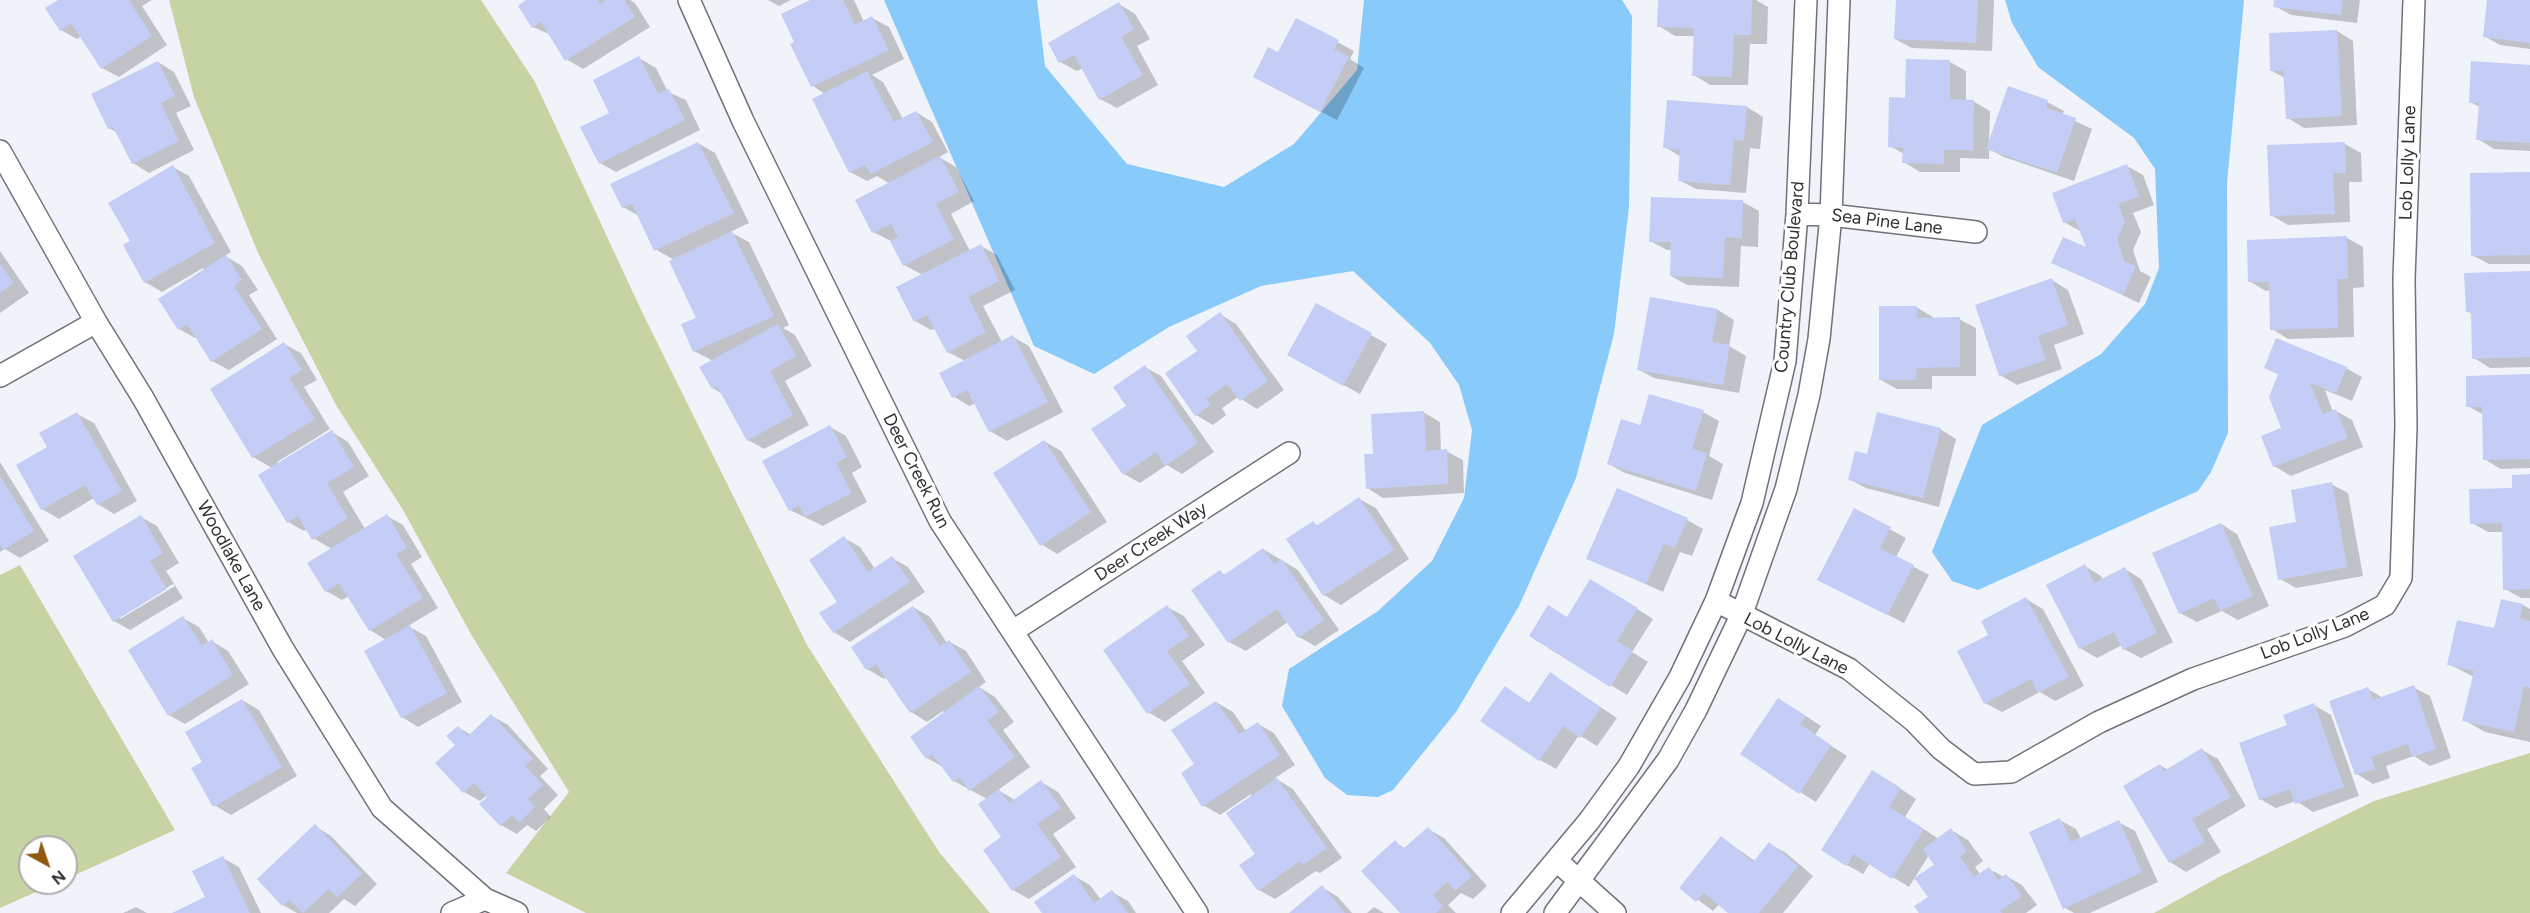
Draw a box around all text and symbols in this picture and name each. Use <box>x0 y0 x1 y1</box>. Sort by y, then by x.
street label: Lob Lolly Lane <box>2395 105 2421 221</box>
street label: Country Club Boulevard <box>1771 180 1809 374</box>
street label: Sea Pine Lane <box>1830 204 1944 240</box>
street label: Deer Creek Run <box>878 410 954 532</box>
street label: Woodlake Lane <box>192 497 270 615</box>
street label: Deer Creek Way <box>1091 498 1211 586</box>
street label: Lob Lolly Lane <box>2258 603 2372 665</box>
street label: Lob Lolly Lane <box>1740 608 1852 680</box>
north arrow <box>18 835 78 895</box>
text: N <box>48 866 69 889</box>

